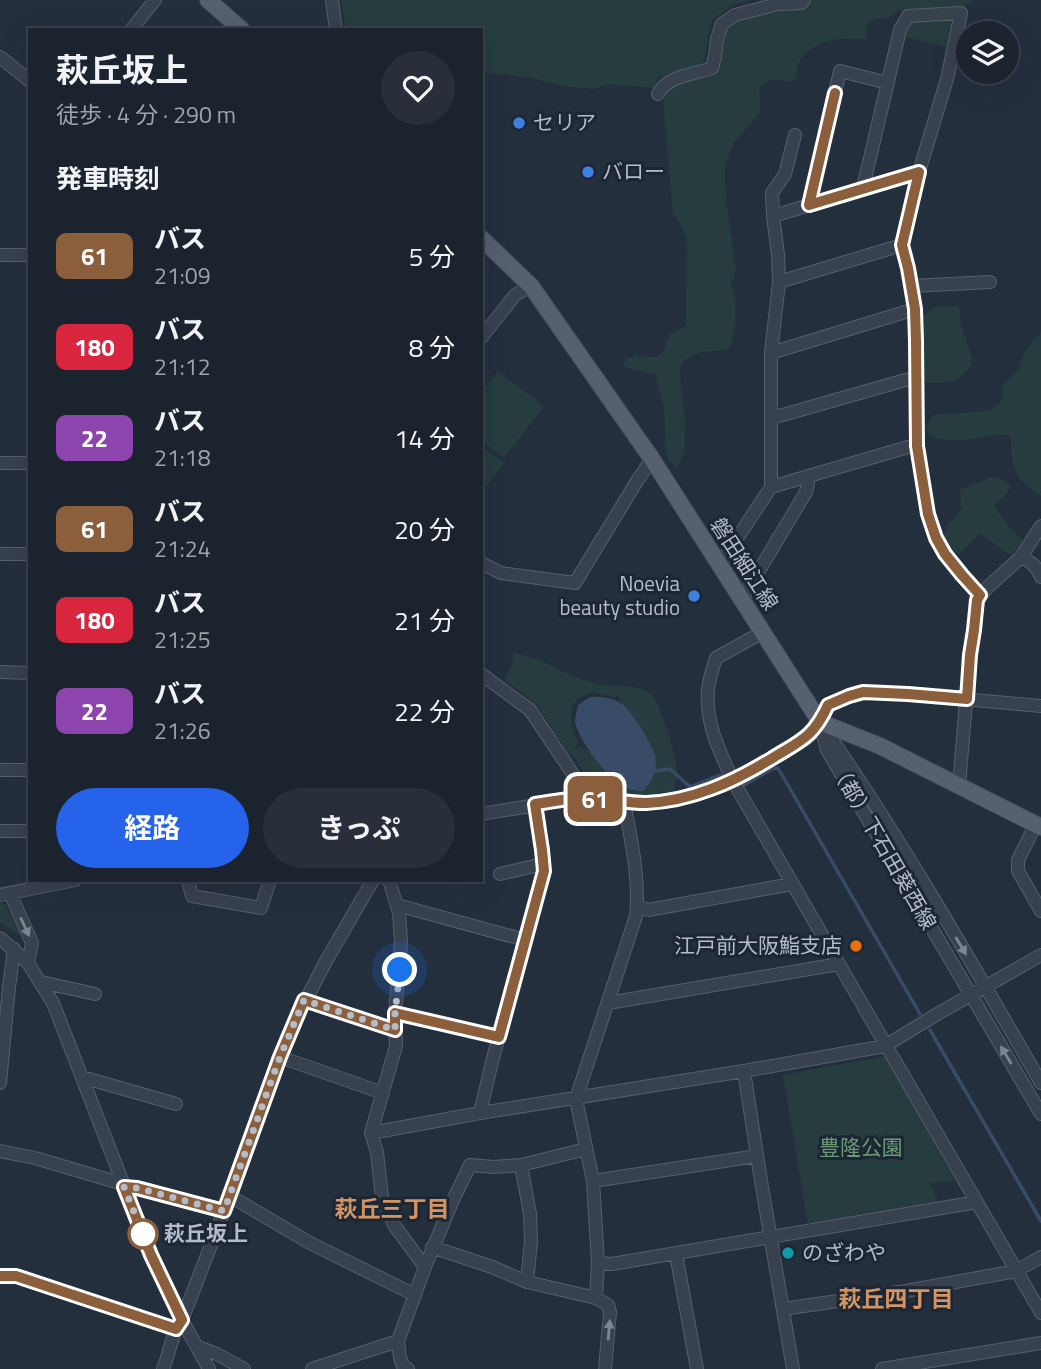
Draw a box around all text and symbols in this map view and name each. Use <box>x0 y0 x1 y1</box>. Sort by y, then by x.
map controls <box>956 21 1019 84</box>
button: layers <box>956 21 1019 84</box>
text: 萩丘坂上 <box>56 45 188 95</box>
button: heart <box>381 51 455 125</box>
text: 徒歩 · 4 分 · 290 m <box>56 97 236 132</box>
place label: セリア <box>533 106 596 138</box>
marker: セリア <box>511 115 527 131</box>
place label: バロー <box>602 155 665 187</box>
text: 発車時刻 <box>56 159 160 198</box>
marker: バロー <box>580 164 596 180</box>
text: バス <box>154 219 206 258</box>
text: 5 分 <box>409 237 455 276</box>
text: 61 <box>81 238 108 274</box>
text: 21:09 <box>154 258 211 293</box>
text: バス <box>154 310 206 349</box>
text: 8 分 <box>409 328 455 367</box>
text: 180 <box>74 329 115 365</box>
text: 21:12 <box>154 349 211 384</box>
text: バス <box>154 401 206 440</box>
text: 14 分 <box>394 419 455 458</box>
text: 22 <box>81 420 108 456</box>
text: 21:18 <box>154 440 211 475</box>
text: バス <box>154 492 206 531</box>
text: 20 分 <box>394 510 455 549</box>
text: 61 <box>81 511 108 547</box>
street label: 磐田細江線 <box>703 511 787 616</box>
text: 21:24 <box>154 531 211 566</box>
place label: Noevia beauty studio <box>559 567 680 623</box>
text: バス <box>154 583 206 622</box>
marker: Noevia beauty studio <box>686 588 702 604</box>
text: 21 分 <box>394 601 455 640</box>
text: 180 <box>74 602 115 638</box>
text: 21:25 <box>154 622 211 657</box>
text: バス <box>154 674 206 713</box>
text: 22 分 <box>394 692 455 731</box>
text: 22 <box>81 693 108 729</box>
text: 21:26 <box>154 713 211 748</box>
street label: （都）下石田葵西線 <box>823 756 945 935</box>
line badge: 61 <box>564 776 626 822</box>
text: 61 <box>582 781 608 817</box>
button: 経路 <box>56 788 249 868</box>
button: きっぷ <box>263 788 455 868</box>
one-way arrow <box>19 917 31 937</box>
place label: 江戸前大阪鮨支店 <box>674 929 842 961</box>
one-way arrow <box>955 936 967 955</box>
marker: 江戸前大阪鮨支店 <box>848 938 864 954</box>
your location <box>382 952 417 987</box>
one-way arrow <box>1000 1046 1012 1065</box>
park label: 豊隆公園 <box>819 1131 903 1163</box>
district label: 萩丘三丁目 <box>335 1191 450 1226</box>
place label: 萩丘坂上 <box>164 1217 248 1249</box>
marker: 萩丘坂上 <box>128 1219 158 1249</box>
place label: のざわや <box>802 1236 886 1268</box>
marker: のざわや <box>780 1245 796 1261</box>
district label: 萩丘四丁目 <box>839 1281 954 1316</box>
one-way arrow <box>604 1319 615 1341</box>

